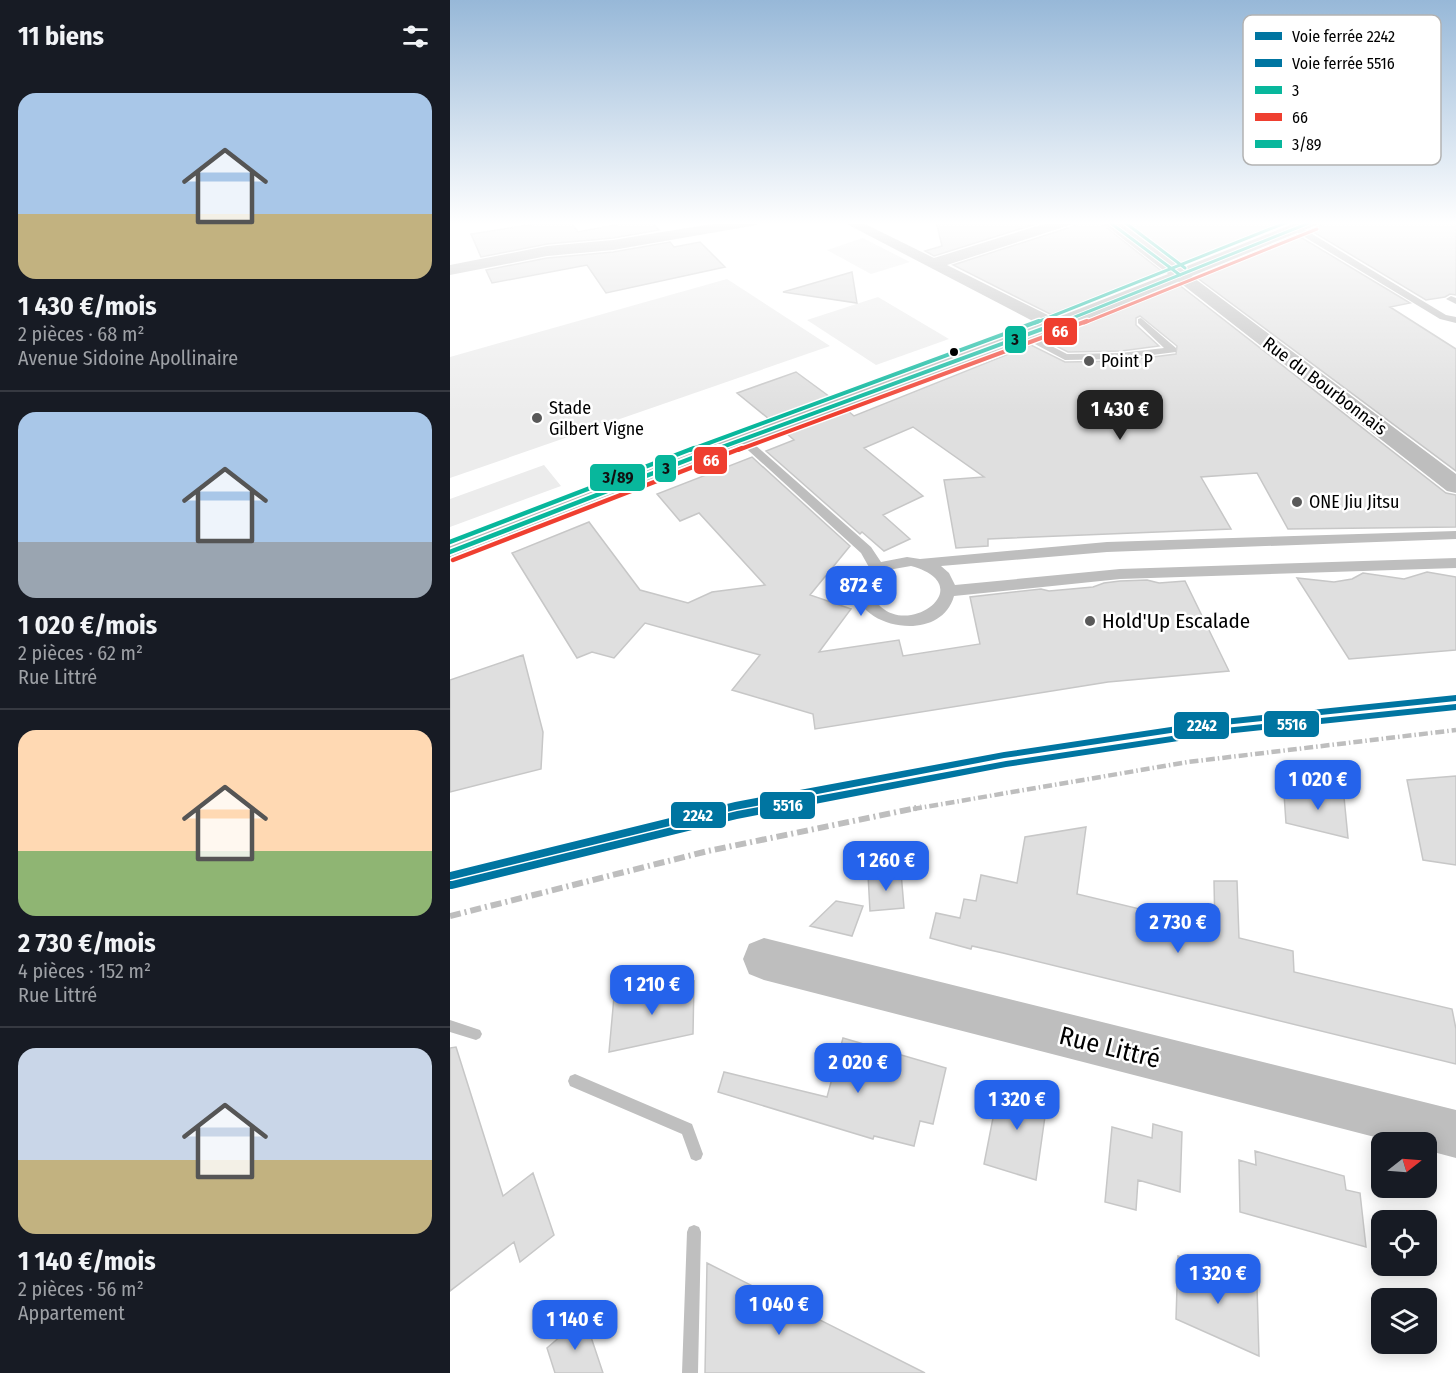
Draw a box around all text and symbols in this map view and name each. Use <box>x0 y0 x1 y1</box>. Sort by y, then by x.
legend <box>1243 15 1441 165</box>
icon: filters <box>399 20 432 53</box>
text: 11 biens <box>18 21 104 52</box>
text: Voie ferrée 2242 <box>1292 27 1395 46</box>
text: Voie ferrée 5516 <box>1292 54 1395 73</box>
text: 3 <box>1292 81 1299 100</box>
text: 66 <box>1292 108 1308 127</box>
icon: home <box>171 132 279 240</box>
text: 3/89 <box>1292 135 1322 154</box>
text: 1 430 €/mois <box>18 291 157 322</box>
line badge: 66 <box>1043 317 1078 346</box>
text: 2 pièces · 68 m² <box>18 322 144 346</box>
text: 66 <box>1052 322 1068 341</box>
line badge: 3 <box>1004 325 1027 354</box>
text: 3 <box>1010 330 1019 349</box>
street label: Rue du Bourbonnais <box>1259 332 1392 440</box>
text: Avenue Sidoine Apollinaire <box>18 346 238 370</box>
unlabelled marker <box>948 346 960 358</box>
place label: Point P <box>1101 350 1153 372</box>
marker: Point P <box>1082 354 1096 368</box>
pin: 1 430 € <box>1065 390 1175 441</box>
place label: Stade Gilbert Vigne <box>549 397 644 440</box>
text: 1 430 € <box>1091 397 1149 421</box>
marker: Stade Gilbert Vigne <box>530 411 544 425</box>
line badge: 66 <box>693 446 728 475</box>
icon: home <box>171 451 279 559</box>
text: 66 <box>703 451 719 470</box>
line badge: 3 <box>654 454 677 483</box>
text: 3 <box>661 459 670 478</box>
line badge: 3/89 <box>589 463 646 492</box>
text: 3/89 <box>602 468 633 487</box>
place label: ONE Jiu Jitsu <box>1309 491 1399 513</box>
marker: ONE Jiu Jitsu <box>1290 495 1304 509</box>
pin: 872 € <box>819 566 903 617</box>
text: 872 € <box>840 573 882 597</box>
place label: Hold'Up Escalade <box>1102 608 1250 634</box>
text: 1 020 €/mois <box>18 610 157 641</box>
marker: Hold'Up Escalade <box>1083 614 1097 628</box>
text: 2 pièces · 62 m² <box>18 641 143 665</box>
text: Rue Littré <box>18 665 97 689</box>
line badge: 5516 <box>1263 710 1320 738</box>
line badge: 2242 <box>1173 711 1230 740</box>
text: 5516 <box>1277 715 1307 734</box>
text: 2242 <box>1186 716 1218 735</box>
pin: 1 020 € <box>1263 760 1373 811</box>
text: 1 020 € <box>1289 767 1347 791</box>
icon: home <box>171 769 279 877</box>
line badge: 5516 <box>759 791 816 820</box>
text: 5516 <box>773 796 803 815</box>
line badge: 2242 <box>670 801 727 829</box>
text: 2242 <box>682 806 714 825</box>
pin: 1 260 € <box>831 841 941 892</box>
text: 1 260 € <box>857 848 915 872</box>
pin: 2 730 € <box>1123 903 1233 954</box>
text: 2 730 € <box>1149 910 1207 934</box>
text: 2 730 €/mois <box>18 928 156 959</box>
text: 4 pièces · 152 m² <box>18 959 151 983</box>
pin: 1 210 € <box>597 965 707 1016</box>
text: 1 210 € <box>624 972 680 996</box>
text: Rue Littré <box>18 983 97 1007</box>
street label: Rue Littré <box>1056 1020 1164 1075</box>
pin: 2 020 € <box>803 1043 913 1094</box>
text: 2 020 € <box>828 1050 888 1074</box>
pin: 1 320 € <box>962 1080 1072 1131</box>
icon: home <box>171 1087 279 1195</box>
text: 1 320 € <box>989 1087 1045 1111</box>
north arrow <box>1371 1132 1437 1198</box>
map controls <box>1371 1132 1437 1354</box>
button: locate <box>1371 1210 1437 1276</box>
text: 1 140 €/mois <box>18 1246 156 1277</box>
pin: 1 320 € <box>1163 1254 1273 1305</box>
text: 1 320 € <box>1190 1261 1246 1285</box>
text: 2 pièces · 56 m² <box>18 1277 144 1301</box>
pin: 1 040 € <box>724 1285 834 1336</box>
button: layers <box>1371 1288 1437 1354</box>
text: 1 040 € <box>749 1292 809 1316</box>
pin: 1 140 € <box>520 1300 630 1351</box>
text: Appartement <box>18 1301 125 1325</box>
text: 1 140 € <box>546 1307 604 1331</box>

